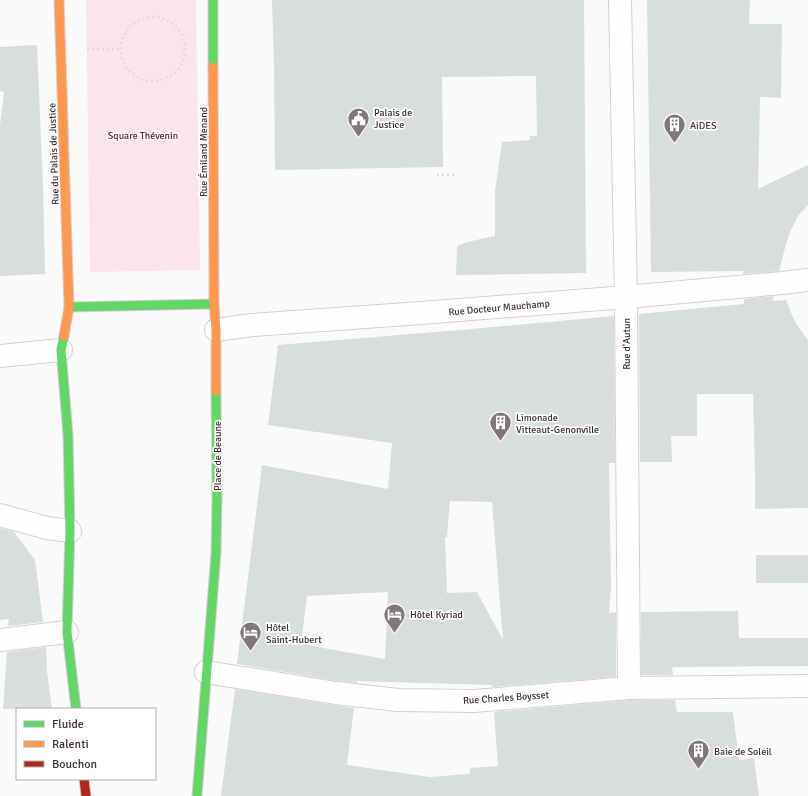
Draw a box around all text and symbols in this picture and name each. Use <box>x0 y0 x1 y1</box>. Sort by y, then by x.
street label: Rue du Palais de Justice <box>46 103 62 205</box>
public building icon: Palais de Justice <box>346 105 372 138</box>
street label: Rue Émiland Menand <box>197 107 210 197</box>
place label: Palais de Justice <box>374 107 412 131</box>
building icon: AiDES <box>661 112 687 145</box>
place label: AiDES <box>690 120 717 132</box>
park label: Square Thévenin <box>108 130 178 142</box>
street label: Rue Docteur Mauchamp <box>448 298 550 318</box>
street label: Rue d'Autun <box>621 318 633 370</box>
building icon: Limonade Vitteaut-Genonville <box>488 410 514 443</box>
place label: Limonade Vitteaut-Genonville <box>516 412 599 436</box>
street label: Place de Beaune <box>212 421 224 491</box>
hotel icon: Hôtel Kyriad <box>382 601 408 634</box>
place label: Hôtel Kyriad <box>410 609 463 621</box>
hotel icon: Hôtel Saint-Hubert <box>238 620 264 653</box>
place label: Hôtel Saint-Hubert <box>266 622 322 646</box>
street label: Rue Charles Boysset <box>463 689 550 707</box>
legend <box>16 708 156 780</box>
text: Fluide <box>52 717 84 732</box>
text: Ralenti <box>52 737 89 752</box>
building icon: Baie de Soleil <box>686 738 712 771</box>
place label: Baie de Soleil <box>714 746 772 758</box>
text: Bouchon <box>52 757 97 772</box>

